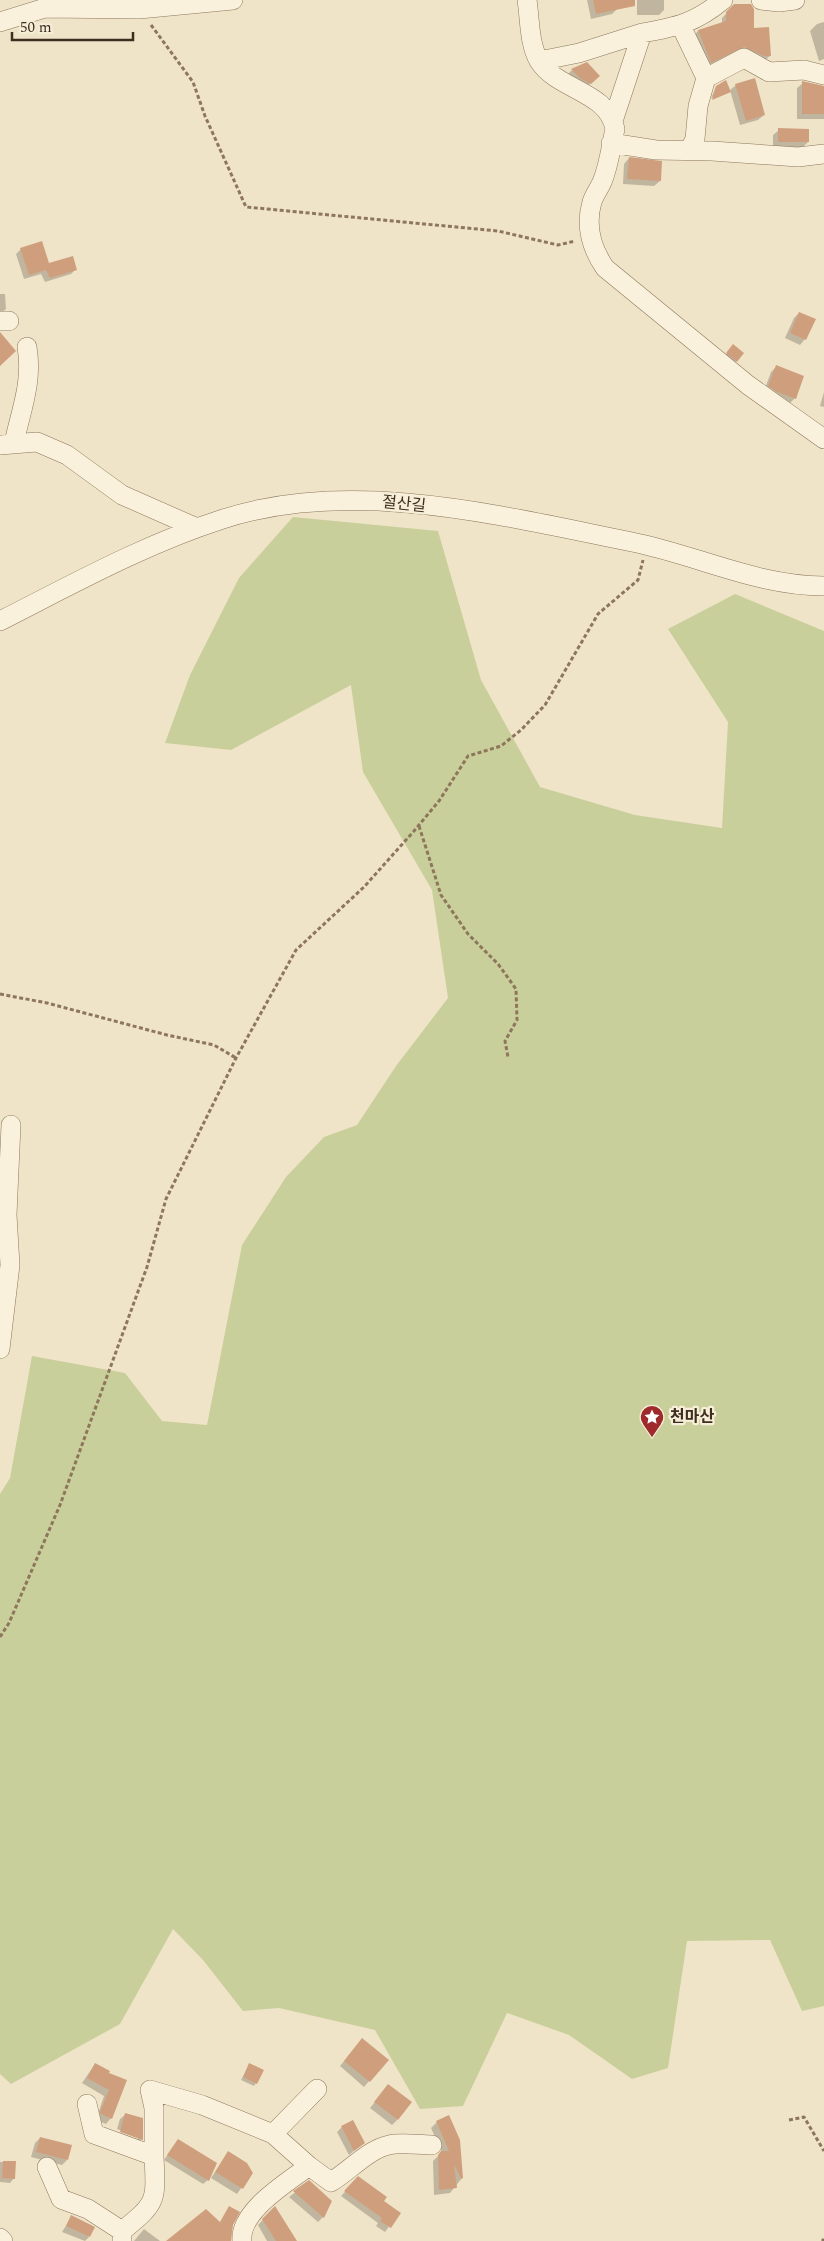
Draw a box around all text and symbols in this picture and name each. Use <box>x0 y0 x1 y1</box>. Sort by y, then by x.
scale bar <box>12 10 134 42</box>
text: 50 m <box>20 16 52 39</box>
street label: 절산길 <box>381 490 427 518</box>
place icon: 천마산 <box>639 1404 665 1438</box>
place label: 천마산 <box>670 1405 714 1429</box>

